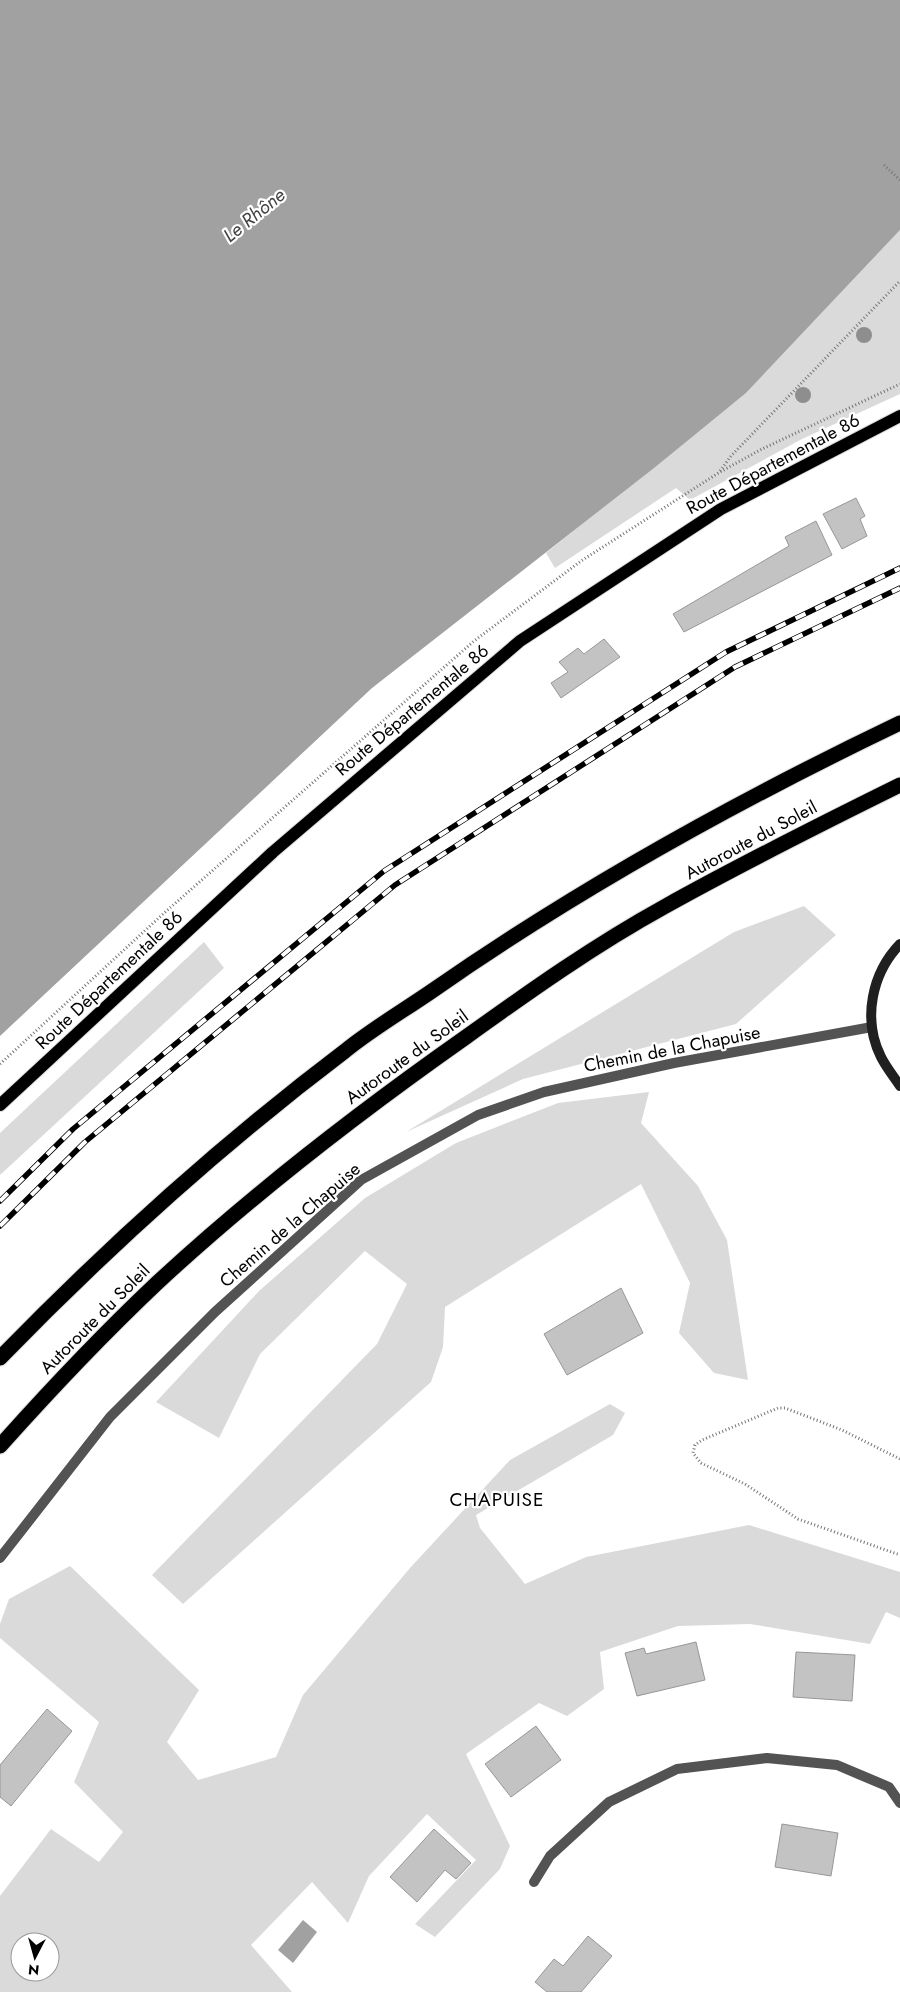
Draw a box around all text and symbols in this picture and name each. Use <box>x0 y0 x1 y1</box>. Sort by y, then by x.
water label: Le Rhône <box>217 181 291 248</box>
street label: Route Départementale 86 <box>682 407 864 521</box>
street label: Route Départementale 86 <box>330 638 494 782</box>
street label: Autoroute du Soleil <box>680 794 822 886</box>
street label: Route Départementale 86 <box>29 905 189 1055</box>
street label: Autoroute du Soleil <box>340 1003 474 1111</box>
street label: Chemin de la Chapuise <box>582 1019 762 1079</box>
street label: Chemin de la Chapuise <box>214 1156 366 1294</box>
street label: Autoroute du Soleil <box>34 1258 156 1380</box>
district label: CHAPUISE <box>450 1486 544 1513</box>
north arrow <box>10 1932 60 1982</box>
text: N <box>27 1959 40 1980</box>

